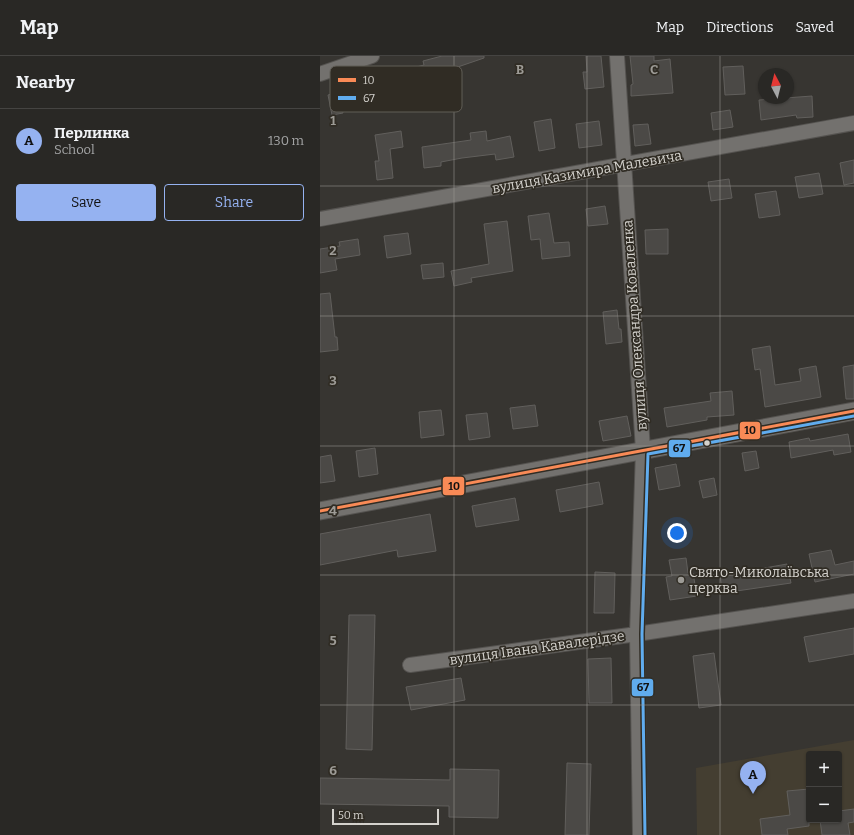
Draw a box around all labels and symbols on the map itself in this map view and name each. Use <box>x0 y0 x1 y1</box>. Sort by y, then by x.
text: B <box>516 62 524 77</box>
text: C <box>650 62 658 77</box>
legend <box>330 66 462 112</box>
north arrow <box>758 68 794 104</box>
text: 10 <box>363 74 375 87</box>
text: 67 <box>363 92 375 105</box>
text: 1 <box>330 113 336 128</box>
street label: вулиця Казимира Малевича <box>491 147 684 197</box>
street label: вулиця Олександра Коваленка <box>619 219 651 431</box>
text: 2 <box>329 243 337 258</box>
text: 3 <box>329 373 337 388</box>
line badge: 10 <box>739 421 761 440</box>
text: 10 <box>744 424 756 437</box>
unlabelled marker <box>702 438 712 448</box>
line badge: 67 <box>668 439 691 458</box>
text: 67 <box>673 442 685 455</box>
line badge: 10 <box>442 476 465 496</box>
text: 10 <box>448 480 460 493</box>
text: 4 <box>329 503 337 518</box>
your location <box>667 523 687 543</box>
place label: Свято-Миколаївська церква <box>689 564 829 597</box>
marker: Свято-Миколаївська церква <box>676 575 686 585</box>
street label: вулиця Івана Кавалерідзе <box>448 627 626 669</box>
text: 5 <box>329 633 337 648</box>
line badge: 67 <box>631 678 654 697</box>
text: 67 <box>637 681 649 694</box>
pin: A <box>740 761 766 794</box>
text: 6 <box>329 763 337 778</box>
scale bar <box>332 807 439 826</box>

